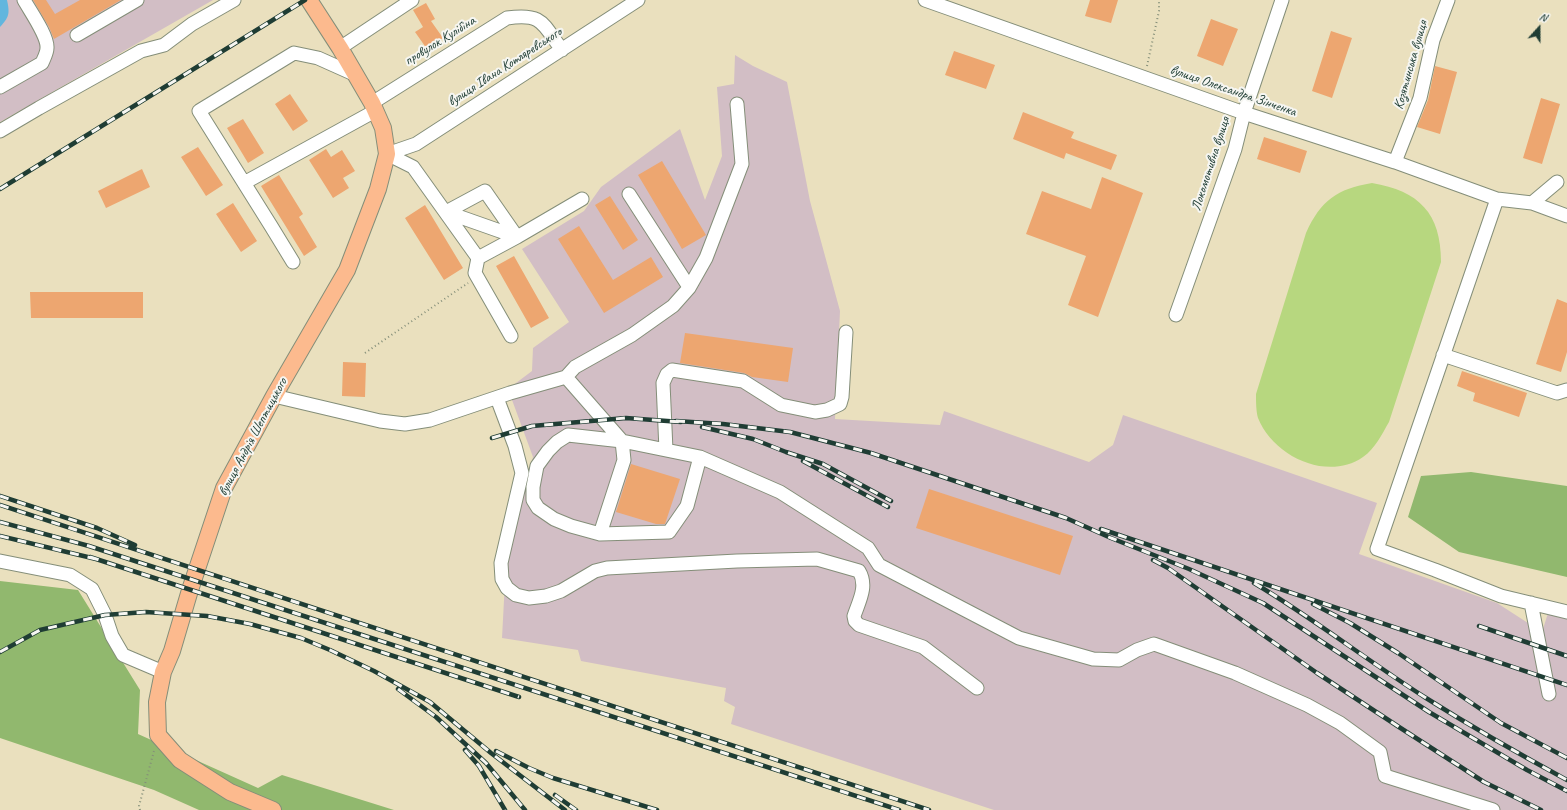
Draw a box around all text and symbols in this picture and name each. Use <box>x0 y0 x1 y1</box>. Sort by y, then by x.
north arrow <box>1519 8 1559 48</box>
text: N <box>1538 9 1549 25</box>
street label: провулок Кулібіна <box>401 13 479 69</box>
street label: Козятинська вулиця <box>1390 19 1432 111</box>
street label: вулиця Івана Котляревського <box>445 24 565 110</box>
street label: вулиця Олександра Зінченка <box>1168 62 1298 120</box>
street label: Локомотивна вулиця <box>1188 115 1234 213</box>
street label: вулиця Андрія Шептицького <box>215 375 291 499</box>

